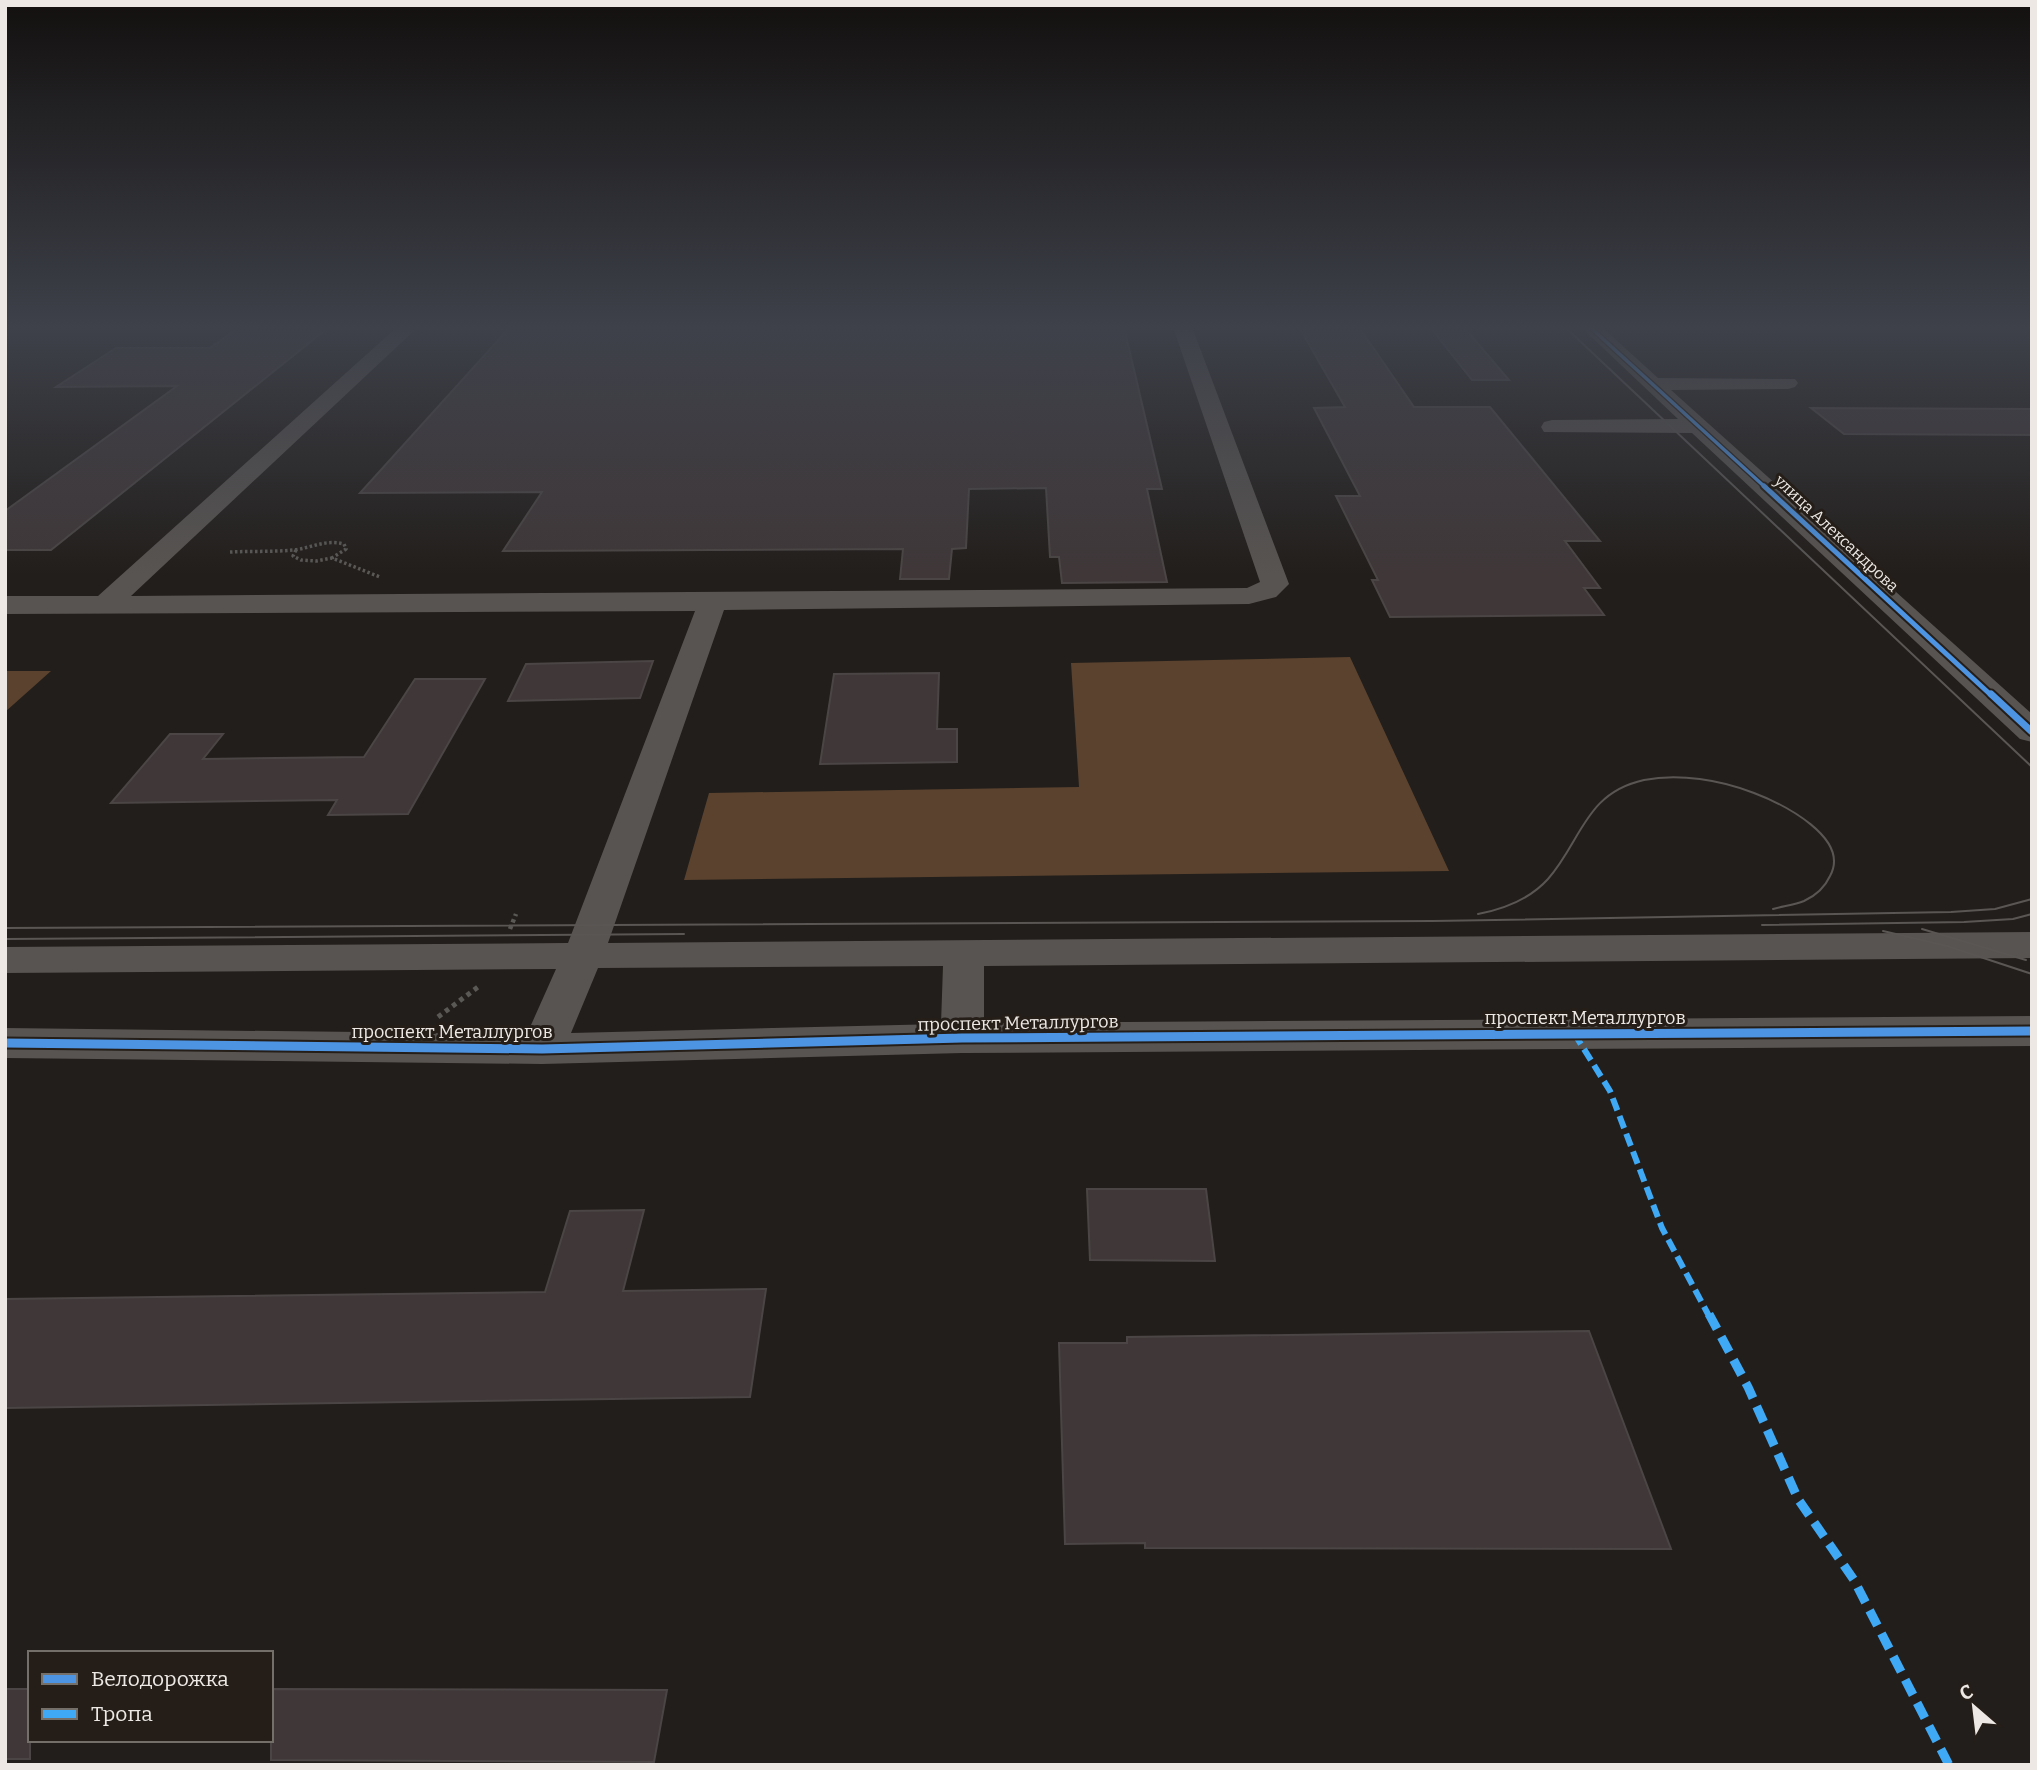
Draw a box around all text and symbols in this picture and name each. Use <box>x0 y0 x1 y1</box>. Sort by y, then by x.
street label: улица Александрова <box>1770 470 1903 596</box>
street label: проспект Металлургов <box>1484 1007 1686 1029</box>
street label: проспект Металлургов <box>917 1010 1119 1036</box>
street label: проспект Металлургов <box>351 1021 553 1043</box>
legend <box>28 1651 273 1742</box>
text: Велодорожка <box>91 1666 229 1692</box>
north arrow <box>1939 1672 2009 1742</box>
text: С <box>1956 1679 1977 1705</box>
text: Тропа <box>91 1701 153 1727</box>

